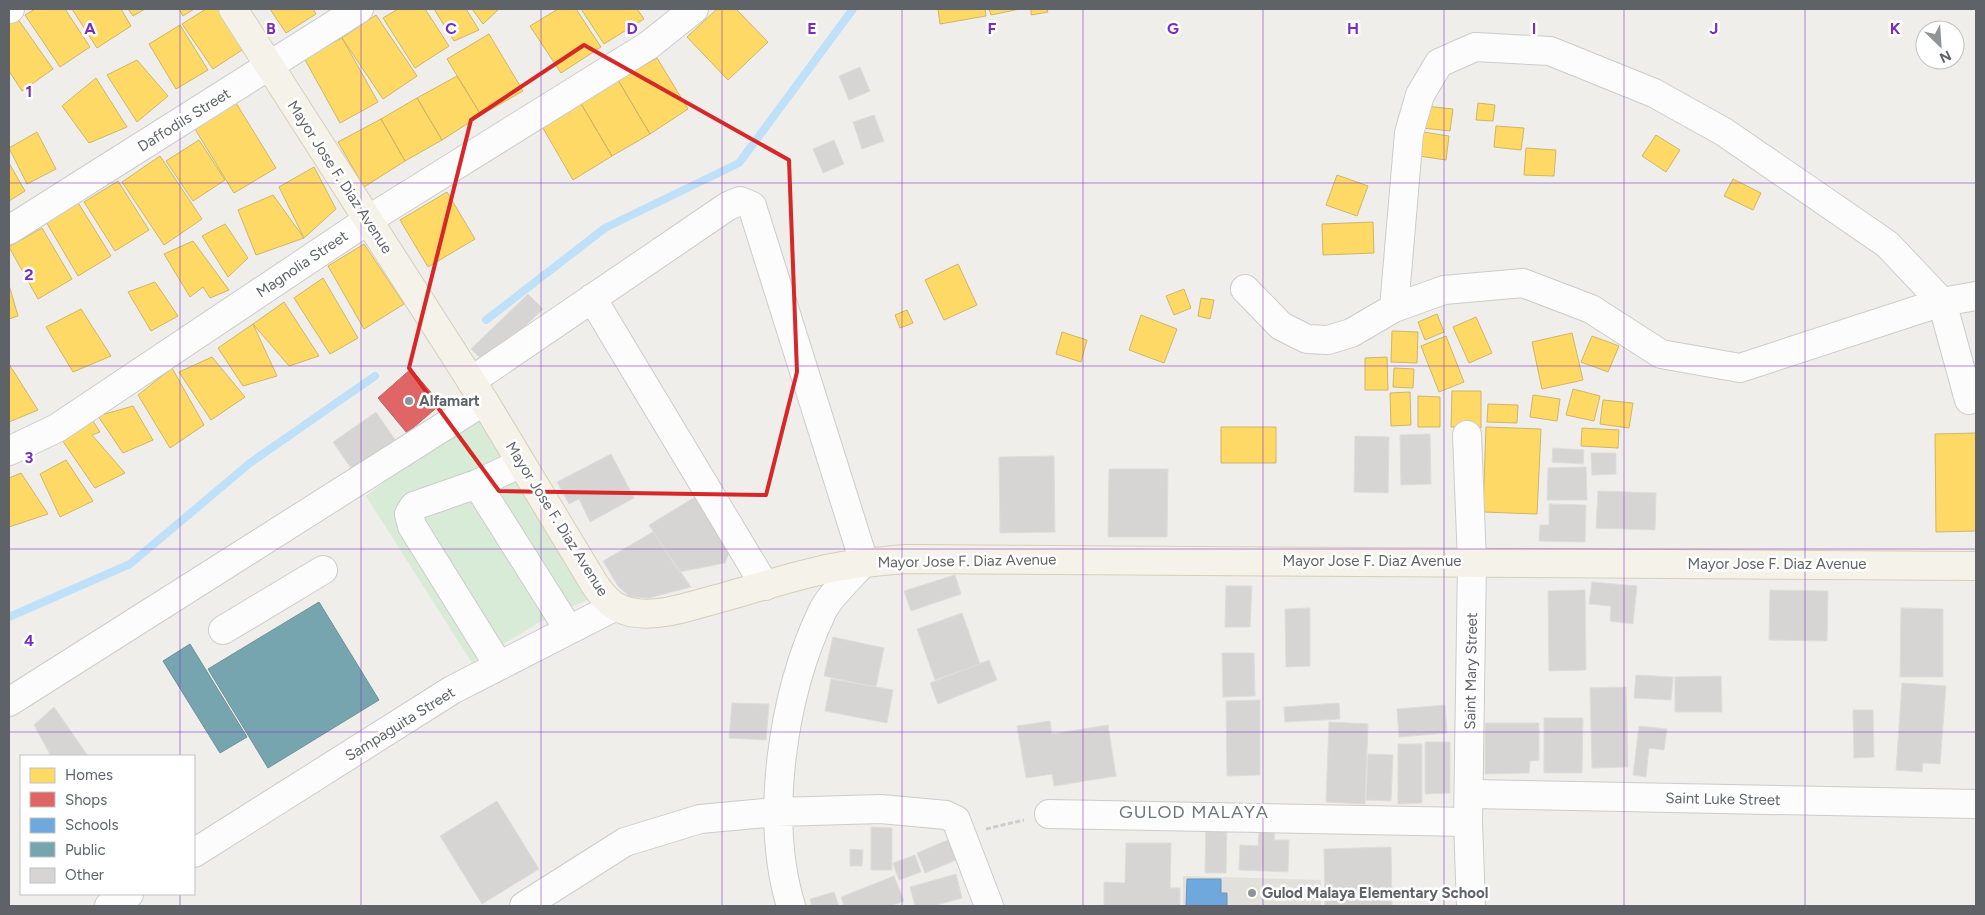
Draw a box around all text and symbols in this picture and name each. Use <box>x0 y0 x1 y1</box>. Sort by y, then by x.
text: A <box>84 19 96 38</box>
text: B <box>266 19 276 38</box>
text: C <box>445 19 457 38</box>
text: D <box>626 19 638 38</box>
text: E <box>807 19 817 38</box>
text: F <box>988 19 997 38</box>
text: G <box>1167 19 1179 38</box>
text: H <box>1347 19 1359 38</box>
text: I <box>1532 19 1536 38</box>
text: J <box>1710 19 1718 38</box>
text: K <box>1890 19 1901 38</box>
north arrow <box>1915 20 1965 70</box>
text: N <box>1937 46 1954 66</box>
text: 1 <box>26 82 32 101</box>
street label: Daffodils Street <box>134 84 234 156</box>
street label: Mayor Jose F. Diaz Avenue <box>284 97 396 257</box>
street label: Magnolia Street <box>253 227 351 301</box>
text: 2 <box>24 265 34 284</box>
place label: Alfamart <box>419 392 480 410</box>
marker: Alfamart <box>403 395 415 407</box>
street label: Mayor Jose F. Diaz Avenue <box>502 438 612 600</box>
text: 3 <box>25 448 34 467</box>
street label: Mayor Jose F. Diaz Avenue <box>877 550 1057 572</box>
street label: Mayor Jose F. Diaz Avenue <box>1283 552 1461 570</box>
street label: Mayor Jose F. Diaz Avenue <box>1688 555 1866 573</box>
street label: Saint Mary Street <box>1461 612 1481 730</box>
text: 4 <box>24 631 34 650</box>
street label: Sampaguita Street <box>342 683 458 765</box>
legend <box>20 755 195 895</box>
text: Homes <box>65 766 113 784</box>
street label: Saint Luke Street <box>1665 789 1781 809</box>
text: Shops <box>65 791 107 809</box>
district label: GULOD MALAYA <box>1119 801 1269 823</box>
text: Schools <box>65 816 118 834</box>
text: Public <box>65 841 106 859</box>
text: Other <box>65 866 104 884</box>
place label: Gulod Malaya Elementary School <box>1262 884 1488 902</box>
marker: Gulod Malaya Elementary School <box>1246 887 1258 899</box>

